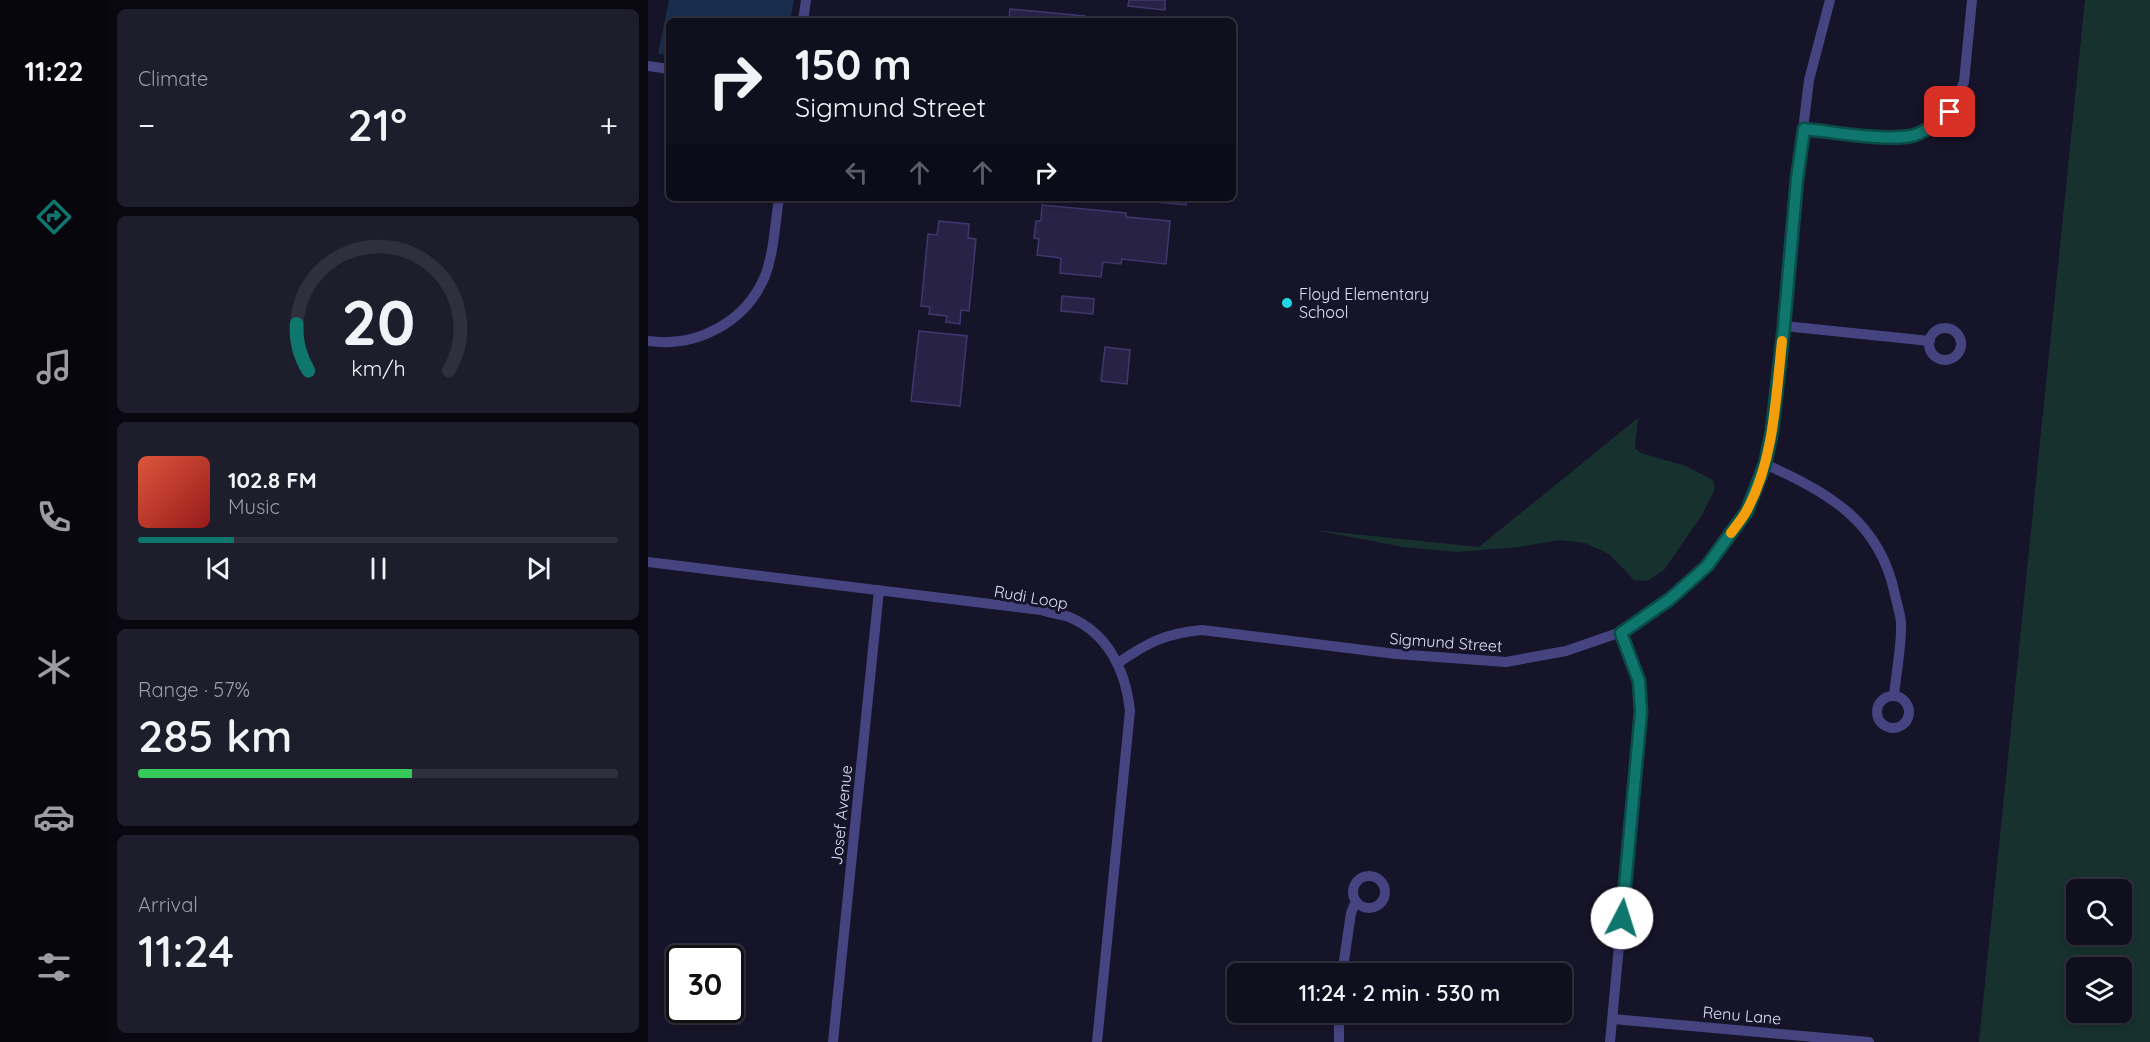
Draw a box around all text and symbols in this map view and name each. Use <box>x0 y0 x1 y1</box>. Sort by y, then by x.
text: 150 m <box>795 38 912 91</box>
icon: right <box>696 42 774 120</box>
text: 11:22 <box>24 54 84 88</box>
text: Climate <box>138 66 208 91</box>
pin <box>1924 86 1975 137</box>
text: Sigmund Street <box>795 90 986 124</box>
icon: arrive <box>1933 95 1966 128</box>
text: 21° <box>348 96 407 152</box>
text: − <box>138 104 155 145</box>
text: + <box>599 104 618 145</box>
icon: left <box>840 156 873 189</box>
icon: ahead <box>903 156 936 189</box>
icon: ahead <box>966 156 999 189</box>
icon: right <box>1029 156 1062 189</box>
icon: directions <box>33 196 75 238</box>
text: 20 <box>341 284 415 362</box>
place label: Floyd Elementary School <box>1299 284 1429 322</box>
marker: Floyd Elementary School <box>1280 296 1294 310</box>
icon: music <box>33 346 75 388</box>
text: km/h <box>351 356 405 382</box>
text: 102.8 FM <box>228 466 317 494</box>
text: Music <box>228 494 280 519</box>
icon: phone <box>33 496 75 538</box>
icon: previous <box>202 552 235 585</box>
icon: pause <box>362 552 395 585</box>
icon: next <box>522 552 555 585</box>
street label: Rudi Loop <box>992 581 1070 613</box>
street label: Sigmund Street <box>1389 628 1503 656</box>
icon: climate <box>33 646 75 688</box>
text: Range · 57% <box>138 677 250 702</box>
text: 285 km <box>138 707 292 763</box>
street label: Josef Avenue <box>826 764 856 866</box>
icon: car <box>33 796 75 838</box>
map controls <box>2066 879 2132 1023</box>
button: search <box>2066 879 2132 945</box>
position arrow <box>1590 886 1654 950</box>
text: Arrival <box>138 892 198 917</box>
text: 11:24 <box>138 922 234 978</box>
speed limit sign: 30 <box>666 945 744 1023</box>
icon: filters <box>33 946 75 988</box>
button: layers <box>2066 957 2132 1023</box>
text: 11:24 · 2 min · 530 m <box>1299 979 1500 1007</box>
street label: Renu Lane <box>1702 1002 1782 1028</box>

